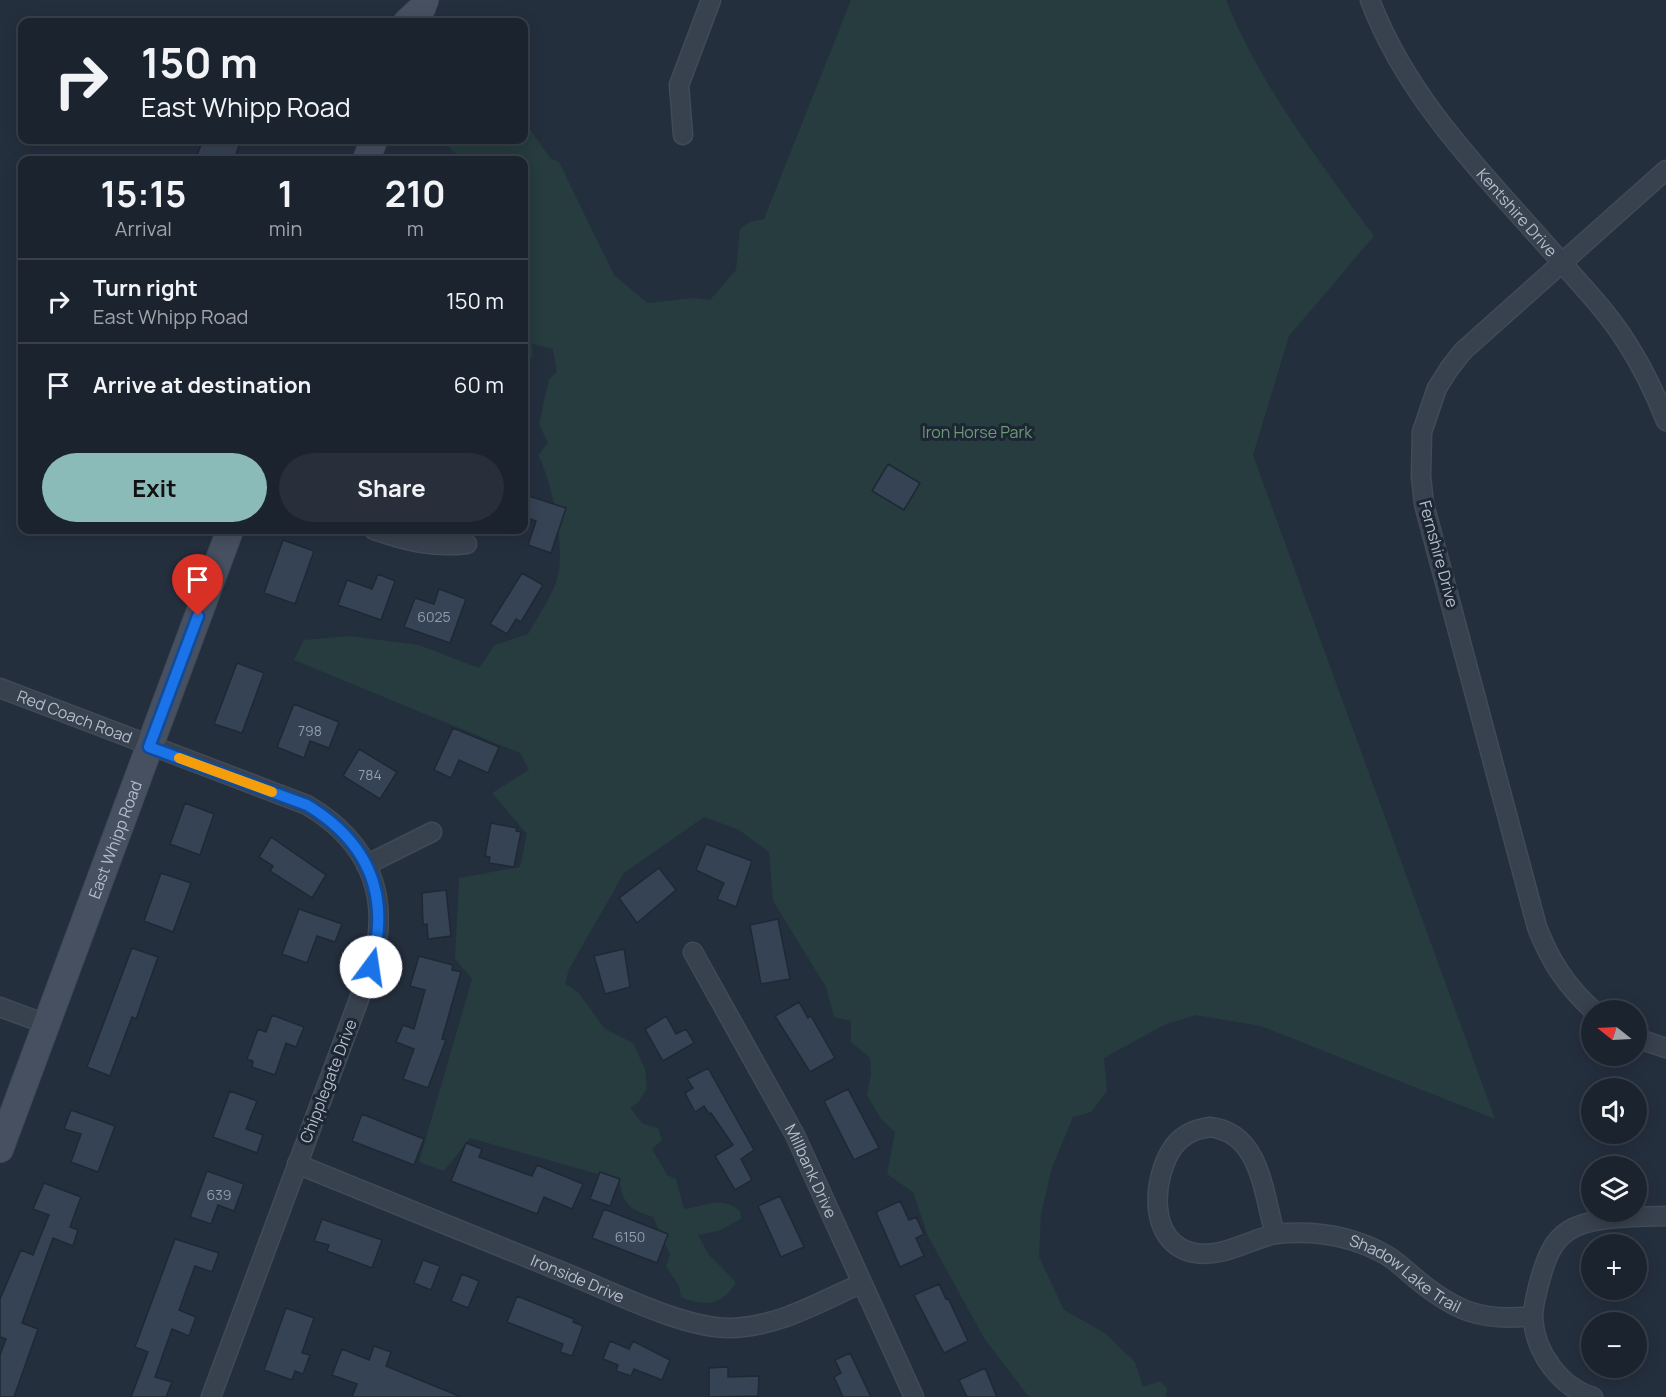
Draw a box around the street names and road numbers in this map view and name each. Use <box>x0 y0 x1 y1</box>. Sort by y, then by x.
street label: Kentshire Drive <box>1472 164 1562 261</box>
street label: Fernshire Drive <box>1414 498 1464 610</box>
street label: Red Coach Road <box>14 685 135 748</box>
street label: East Whipp Road <box>83 778 147 902</box>
street label: Chipplegate Drive <box>294 1016 362 1146</box>
street label: Millbank Drive <box>780 1120 842 1222</box>
street label: Shadow Lake Trail <box>1347 1229 1465 1318</box>
street label: Ironside Drive <box>527 1249 628 1308</box>

